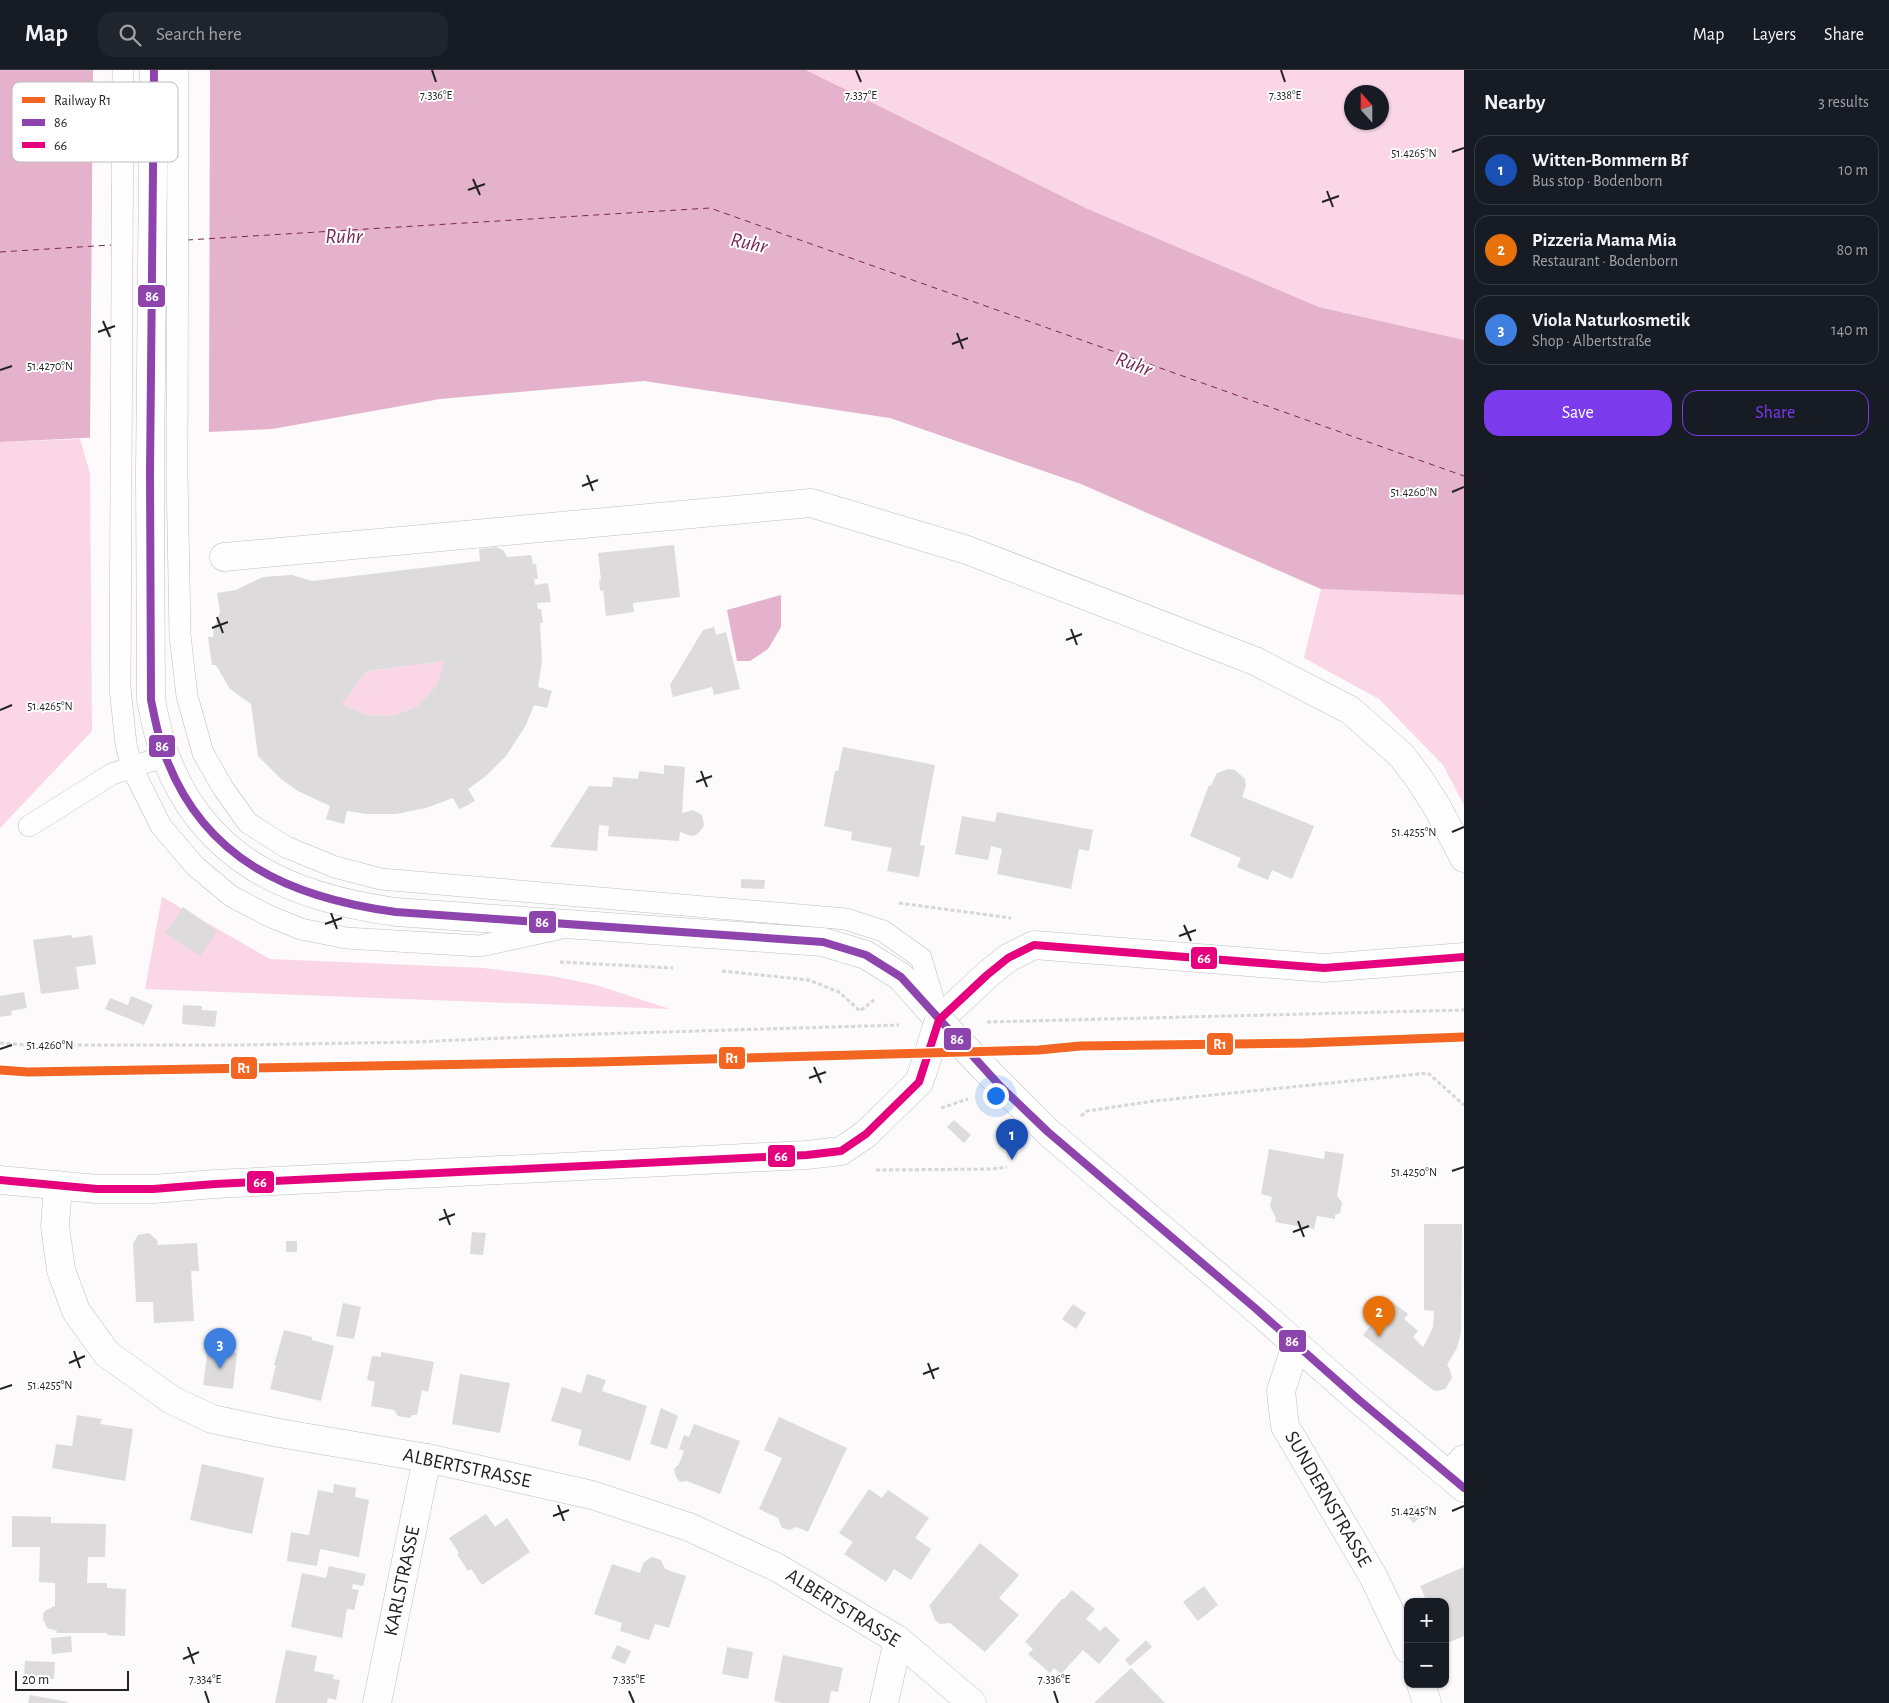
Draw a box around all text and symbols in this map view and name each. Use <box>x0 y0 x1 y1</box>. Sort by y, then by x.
search box <box>98 12 448 57</box>
icon: search <box>116 21 144 49</box>
text: Map <box>25 22 68 46</box>
text: Search here <box>156 25 242 44</box>
text: Map <box>1693 26 1724 44</box>
text: Layers <box>1752 26 1796 44</box>
text: Share <box>1824 26 1864 44</box>
legend <box>12 82 178 162</box>
north arrow <box>1344 85 1389 130</box>
text: 7.336°E <box>420 89 452 101</box>
text: 7.337°E <box>845 89 877 101</box>
text: 7.338°E <box>1269 89 1302 101</box>
text: Nearby <box>1484 92 1545 113</box>
text: Railway R1 <box>54 94 111 108</box>
text: 3 results <box>1818 94 1869 110</box>
text: 86 <box>54 116 67 130</box>
text: 66 <box>54 139 67 153</box>
text: 51.4265°N <box>1391 147 1437 159</box>
text: Witten-Bommern Bf <box>1532 151 1688 170</box>
text: 1 <box>1498 162 1504 178</box>
text: 10 m <box>1839 162 1868 178</box>
text: Bus stop · Bodenborn <box>1532 173 1663 189</box>
water label: Ruhr <box>325 226 364 247</box>
water label: Ruhr <box>729 229 771 257</box>
text: Pizzeria Mama Mia <box>1532 231 1677 250</box>
text: 2 <box>1497 242 1505 258</box>
text: 80 m <box>1837 242 1868 258</box>
text: Restaurant · Bodenborn <box>1532 253 1678 269</box>
line badge: 86 <box>137 284 166 308</box>
text: 86 <box>145 290 159 304</box>
text: Viola Naturkosmetik <box>1532 311 1690 330</box>
text: 3 <box>1498 322 1504 338</box>
text: 140 m <box>1831 322 1868 338</box>
text: Shop · Albertstraße <box>1532 333 1651 349</box>
water label: Ruhr <box>1113 348 1156 381</box>
text: 51.4270°N <box>27 360 73 372</box>
button: Save <box>1484 390 1672 436</box>
button: Share <box>1682 390 1869 436</box>
text: 51.4260°N <box>1391 486 1437 498</box>
text: 51.4265°N <box>27 700 73 712</box>
line badge: 86 <box>148 734 176 758</box>
text: 86 <box>155 740 169 754</box>
text: 51.4255°N <box>1392 826 1436 838</box>
line badge: 86 <box>528 910 557 934</box>
text: 86 <box>535 916 549 930</box>
line badge: 66 <box>1190 946 1218 970</box>
text: 66 <box>1197 952 1211 966</box>
line badge: 86 <box>943 1027 972 1051</box>
line badge: R1 <box>1206 1032 1234 1056</box>
text: 86 <box>950 1033 964 1047</box>
text: R1 <box>1213 1038 1227 1052</box>
text: 51.4260°N <box>27 1039 73 1051</box>
line badge: R1 <box>718 1046 746 1070</box>
text: R1 <box>725 1052 739 1066</box>
line badge: R1 <box>230 1056 258 1080</box>
text: R1 <box>237 1062 251 1076</box>
your location <box>983 1083 1009 1109</box>
pin: 1 <box>996 1119 1028 1160</box>
line badge: 66 <box>767 1144 796 1168</box>
text: 66 <box>774 1150 788 1164</box>
text: 51.4250°N <box>1391 1166 1437 1178</box>
line badge: 66 <box>246 1170 275 1194</box>
text: 66 <box>253 1176 267 1190</box>
pin: 2 <box>1363 1296 1395 1337</box>
pin: 3 <box>204 1328 236 1369</box>
line badge: 86 <box>1278 1329 1307 1353</box>
text: 86 <box>1285 1335 1299 1349</box>
text: 51.4255°N <box>28 1379 72 1391</box>
street label: SUNDERNSTRASSE <box>1281 1428 1375 1571</box>
street label: ALBERTSTRASSE <box>401 1445 533 1491</box>
text: 51.4245°N <box>1391 1505 1437 1517</box>
street label: KARLSTRASSE <box>381 1524 423 1638</box>
street label: ALBERTSTRASSE <box>782 1565 904 1651</box>
map controls <box>1404 1598 1449 1688</box>
button: + <box>1404 1598 1449 1643</box>
button: − <box>1404 1643 1449 1688</box>
scale bar <box>15 1668 129 1691</box>
text: 20 m <box>22 1673 49 1687</box>
text: 7.334°E <box>189 1673 222 1685</box>
text: 7.335°E <box>613 1673 645 1685</box>
text: 7.336°E <box>1038 1673 1070 1685</box>

